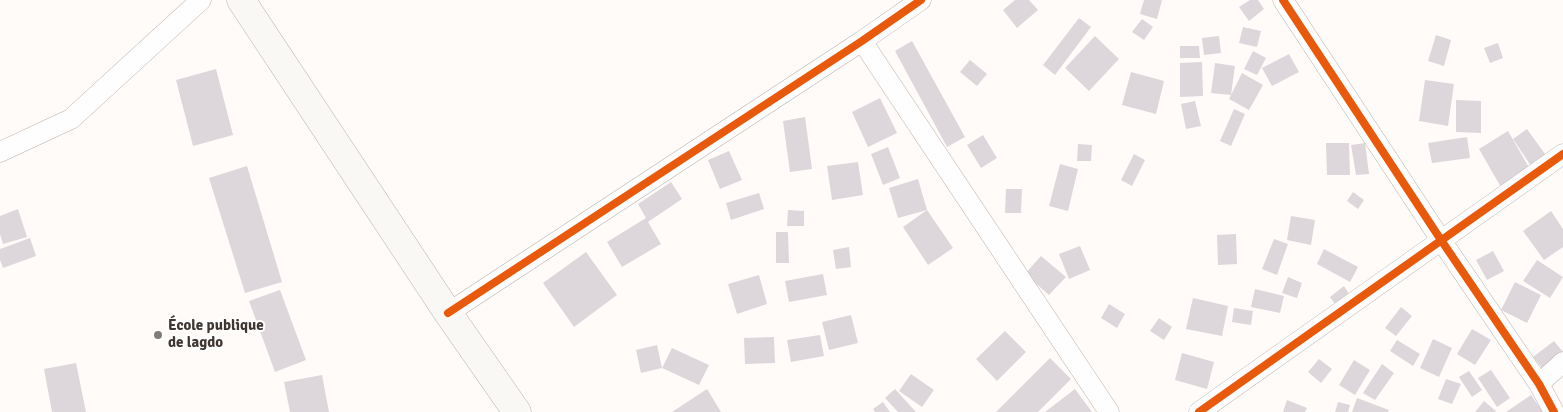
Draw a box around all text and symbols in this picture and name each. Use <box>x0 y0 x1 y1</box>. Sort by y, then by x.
place label: École publique de lagdo <box>168 317 264 352</box>
marker: École publique de lagdo <box>152 329 164 341</box>

